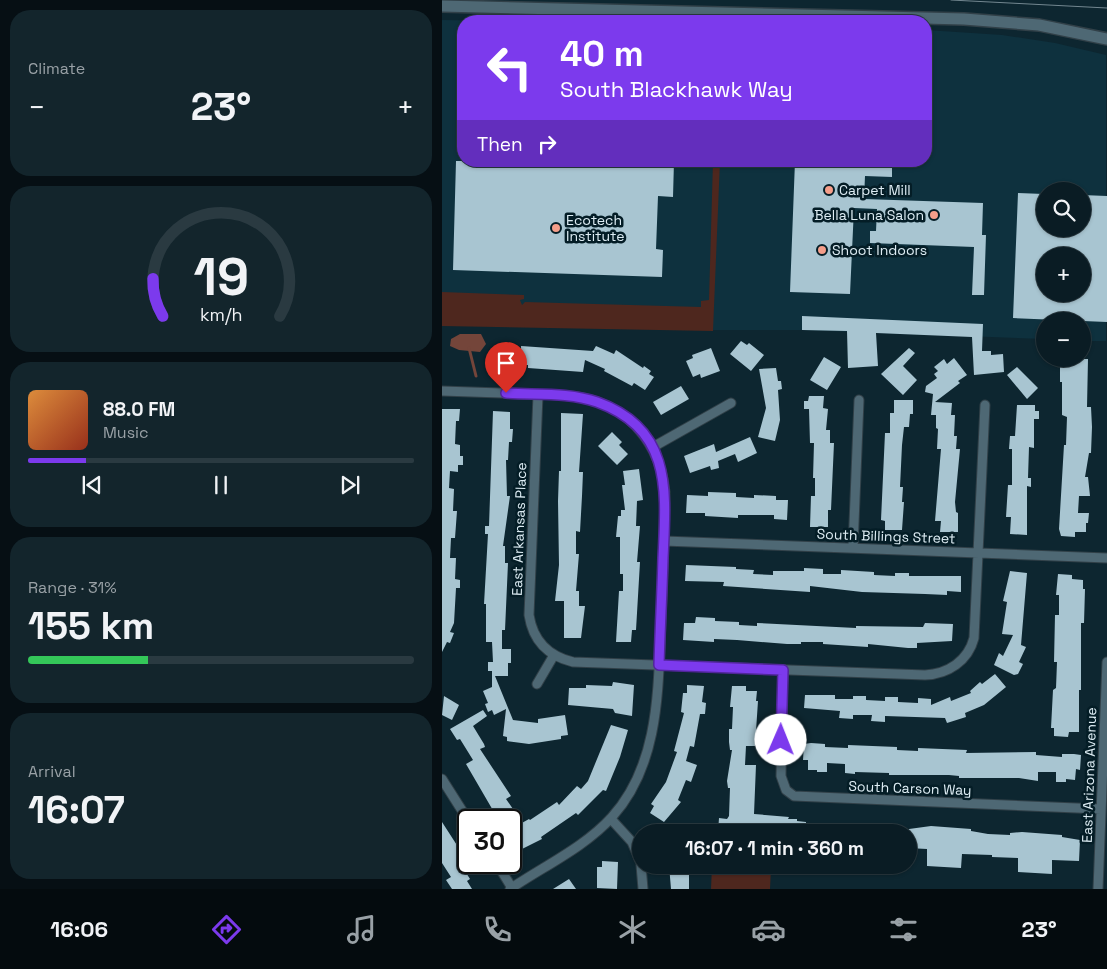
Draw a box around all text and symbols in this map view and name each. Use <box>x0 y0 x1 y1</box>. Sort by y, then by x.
text: 40 m <box>560 32 644 76</box>
icon: left <box>477 35 542 100</box>
text: Climate <box>28 58 85 79</box>
text: South Blackhawk Way <box>560 75 793 103</box>
text: 23° <box>191 83 251 131</box>
text: − <box>28 89 45 125</box>
text: + <box>397 89 414 125</box>
icon: right <box>533 130 561 158</box>
text: Then <box>477 132 523 157</box>
place label: Carpet Mill <box>839 181 911 199</box>
map controls <box>1036 182 1091 367</box>
button: search <box>1036 182 1091 237</box>
marker: Carpet Mill <box>823 184 835 196</box>
place label: Bella Luna Salon <box>814 206 924 224</box>
marker: Bella Luna Salon <box>928 209 940 221</box>
place label: Ecotech Institute <box>566 211 625 245</box>
marker: Ecotech Institute <box>550 222 562 234</box>
place label: Shoot Indoors <box>832 241 927 259</box>
text: 19 <box>193 244 249 310</box>
marker: Shoot Indoors <box>816 244 828 256</box>
button: + <box>1036 247 1091 302</box>
text: km/h <box>200 303 242 326</box>
button: − <box>1036 312 1091 367</box>
pin <box>485 342 527 393</box>
icon: arrive <box>492 349 520 377</box>
text: 88.0 FM <box>103 397 175 422</box>
text: Music <box>103 422 149 443</box>
street label: East Arkansas Place <box>508 462 530 596</box>
icon: previous <box>78 471 106 499</box>
icon: pause <box>207 471 235 499</box>
icon: next <box>336 471 364 499</box>
street label: South Billings Street <box>816 525 956 547</box>
text: Range · 31% <box>28 577 117 598</box>
text: 155 km <box>28 602 154 650</box>
street label: East Arizona Avenue <box>1078 707 1100 843</box>
position arrow <box>754 713 806 765</box>
text: Arrival <box>28 761 76 782</box>
street label: South Carson Way <box>848 777 972 799</box>
text: 16:07 <box>28 786 125 834</box>
speed limit sign: 30 <box>457 809 522 874</box>
text: 16:07 · 1 min · 360 m <box>685 836 864 861</box>
icon: directions <box>209 912 244 947</box>
icon: music <box>344 912 379 947</box>
icon: phone <box>480 912 515 947</box>
icon: climate <box>615 912 650 947</box>
icon: car <box>751 912 786 947</box>
icon: filters <box>886 912 921 947</box>
text: 16:06 <box>50 915 108 943</box>
text: 23° <box>1022 915 1057 943</box>

